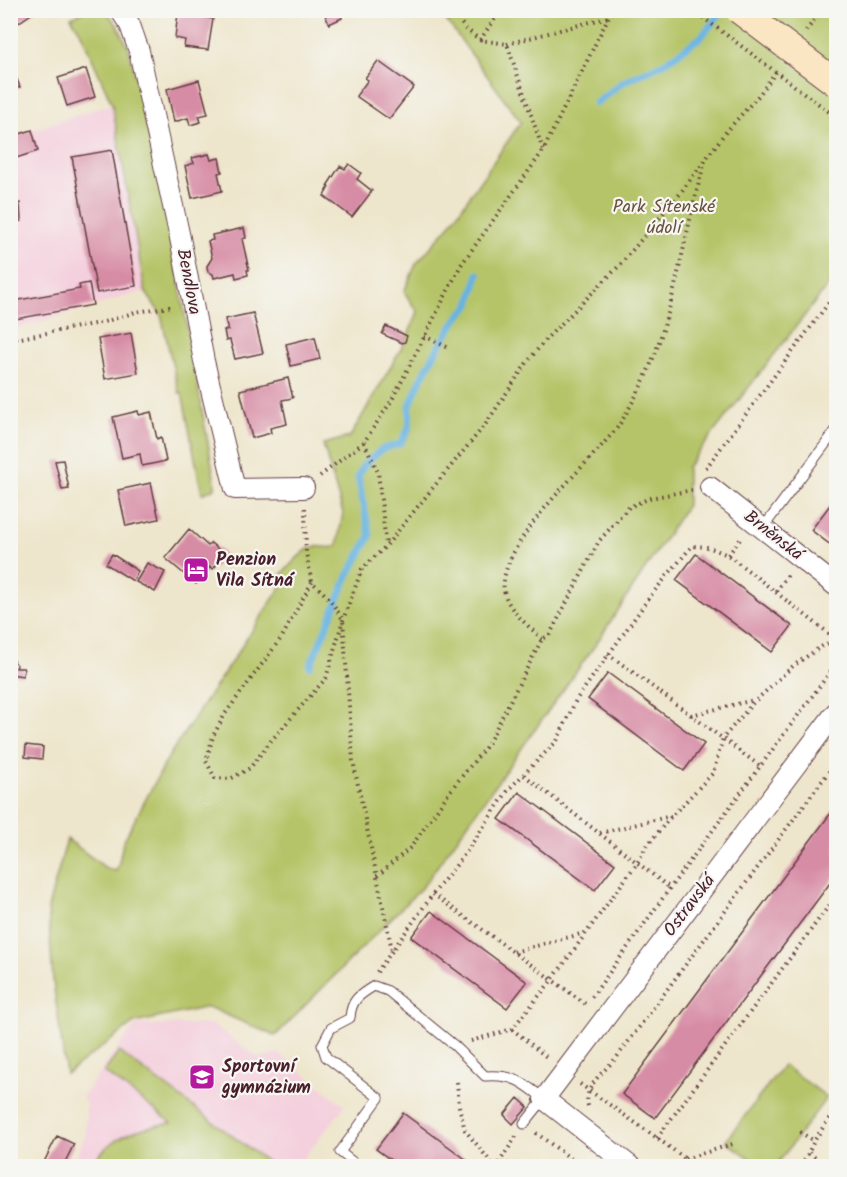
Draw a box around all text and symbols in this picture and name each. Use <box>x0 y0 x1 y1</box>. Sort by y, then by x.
park label: Park Sítenské údolí <box>613 193 716 243</box>
street label: Bendlova <box>167 246 209 318</box>
street label: Brněnská <box>737 503 810 570</box>
place label: Penzion Vila Sítná <box>216 546 296 596</box>
hotel icon: Penzion Vila Sítná <box>181 555 211 585</box>
street label: Ostravská <box>657 867 724 944</box>
place label: Sportovní gymnázium <box>221 1053 311 1103</box>
school or university icon: Sportovní gymnázium <box>187 1062 217 1092</box>

